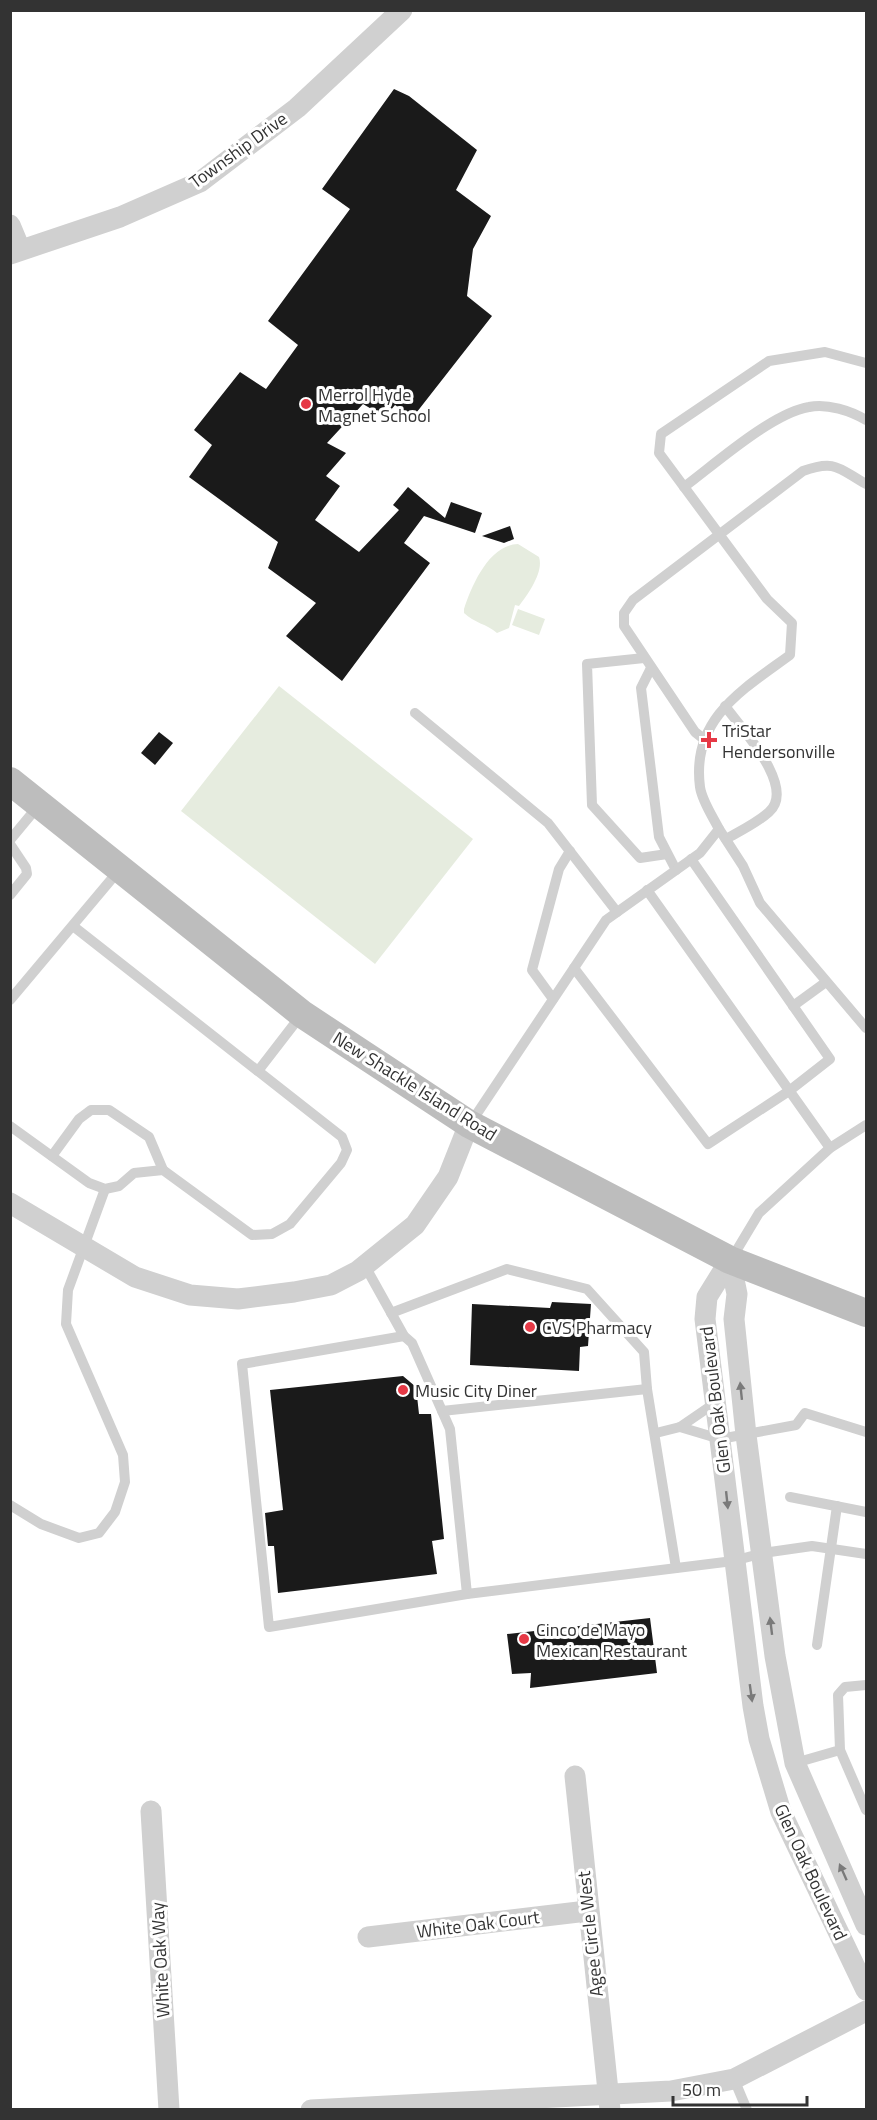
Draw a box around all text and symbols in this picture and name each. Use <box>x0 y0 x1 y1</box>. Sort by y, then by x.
street label: Township Drive <box>183 105 293 195</box>
place label: Merrol Hyde Magnet School <box>318 381 431 429</box>
marker: Merrol Hyde Magnet School <box>299 397 313 411</box>
place label: TriStar Hendersonville <box>722 717 835 765</box>
marker: TriStar Hendersonville <box>700 731 718 749</box>
street label: New Shackle Island Road <box>328 1024 502 1148</box>
place label: CVS Pharmacy <box>542 1314 652 1341</box>
marker: CVS Pharmacy <box>523 1320 537 1334</box>
street label: Glen Oak Boulevard <box>693 1325 737 1475</box>
place label: Music City Diner <box>415 1377 537 1404</box>
one-way arrow <box>736 1381 746 1400</box>
marker: Music City Diner <box>396 1383 410 1397</box>
one-way arrow <box>722 1490 731 1509</box>
place label: Cinco de Mayo Mexican Restaurant <box>536 1616 688 1664</box>
one-way arrow <box>766 1616 776 1635</box>
marker: Cinco de Mayo Mexican Restaurant <box>517 1632 531 1646</box>
one-way arrow <box>746 1684 756 1703</box>
street label: Glen Oak Boulevard <box>768 1799 854 1945</box>
one-way arrow <box>838 1863 847 1880</box>
street label: Agee Circle West <box>570 1869 610 1998</box>
street label: White Oak Way <box>143 1901 177 2018</box>
street label: White Oak Court <box>415 1903 542 1945</box>
scale bar <box>673 2069 806 2107</box>
text: 50 m <box>682 2076 721 2103</box>

